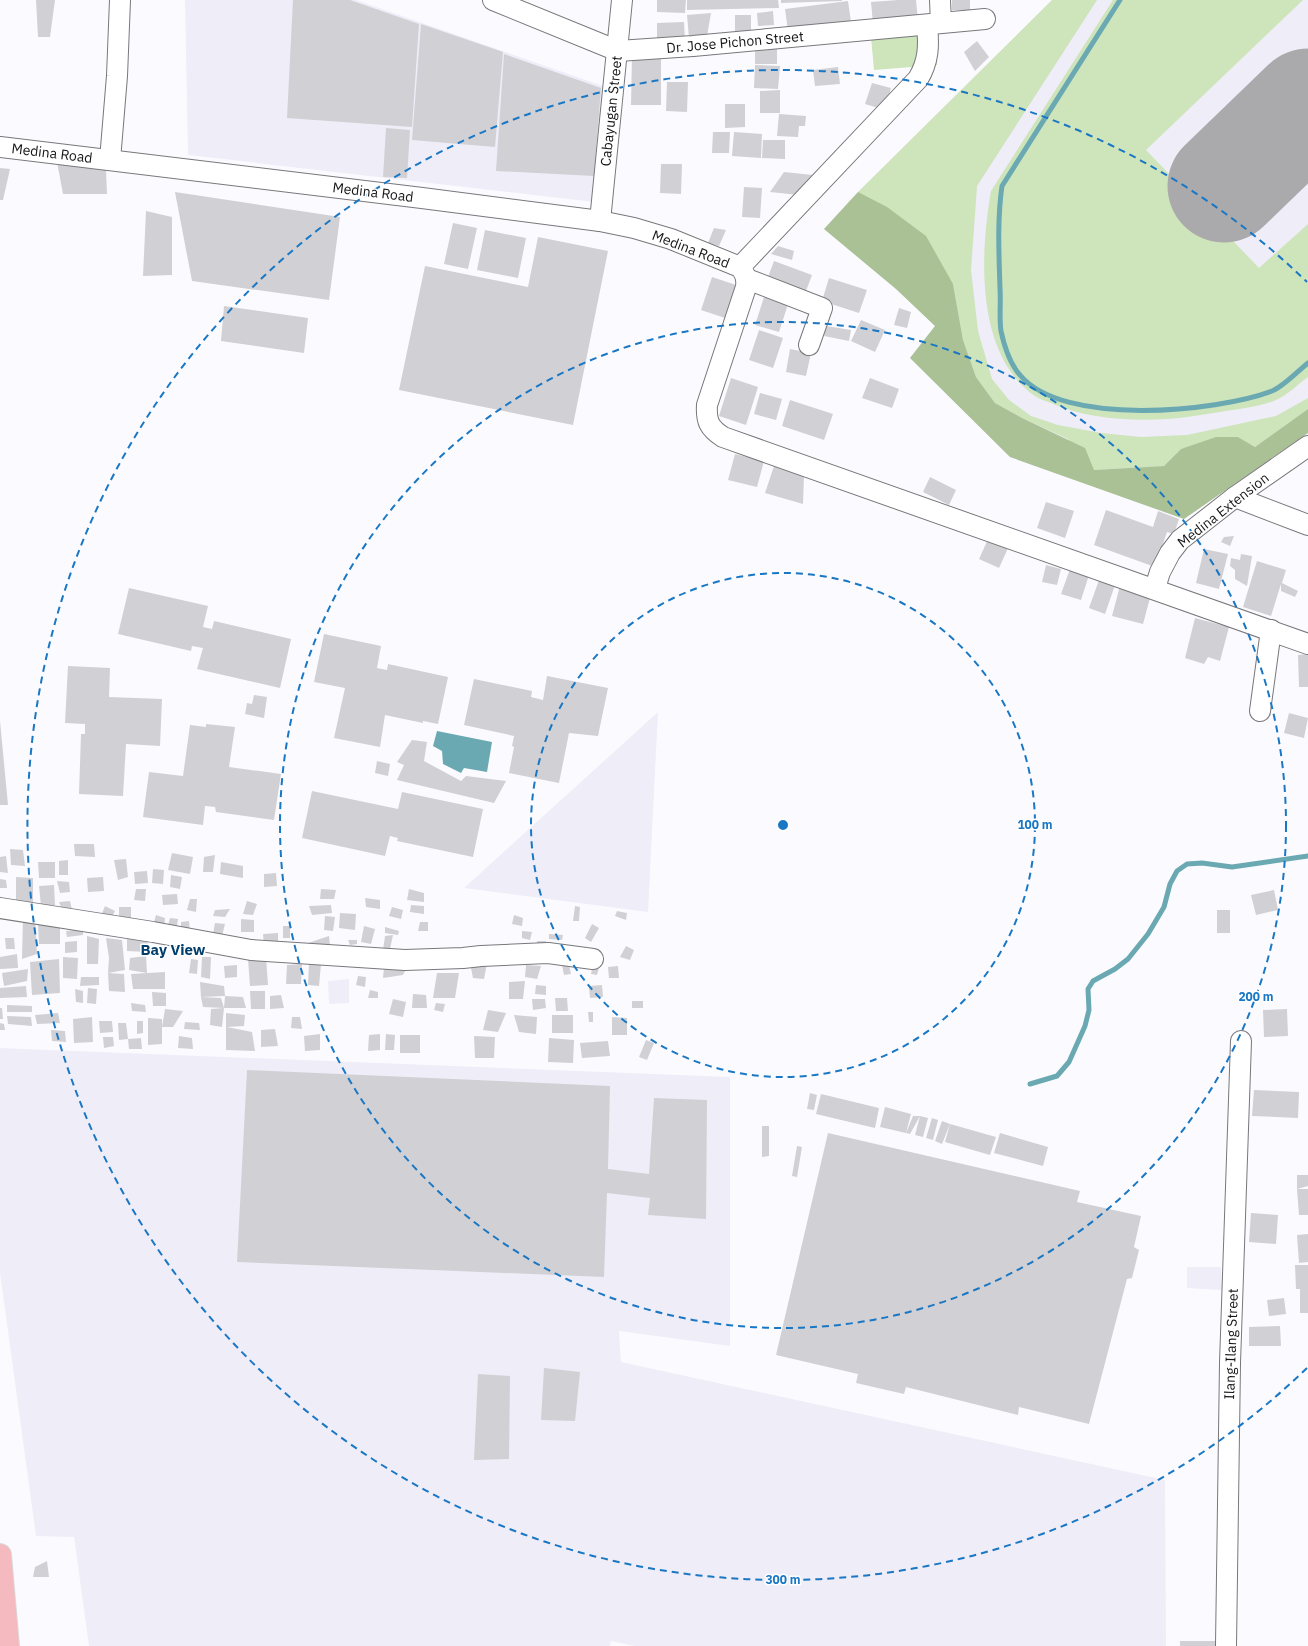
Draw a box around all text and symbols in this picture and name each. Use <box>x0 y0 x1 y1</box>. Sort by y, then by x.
street label: Dr. Jose Pichon Street <box>666 27 804 57</box>
street label: Cabayugan Street <box>596 55 626 167</box>
street label: Medina Road <box>10 139 94 167</box>
street label: Medina Road <box>331 178 415 206</box>
street label: Medina Road <box>650 226 732 272</box>
street label: Medina Extension <box>1174 469 1272 551</box>
text: 100 m <box>1017 817 1053 832</box>
centre of rings <box>776 818 790 832</box>
district label: Bay View <box>141 940 206 959</box>
text: 200 m <box>1238 989 1274 1004</box>
street label: Ilang-Ilang Street <box>1220 1288 1242 1400</box>
text: 300 m <box>765 1572 801 1587</box>

